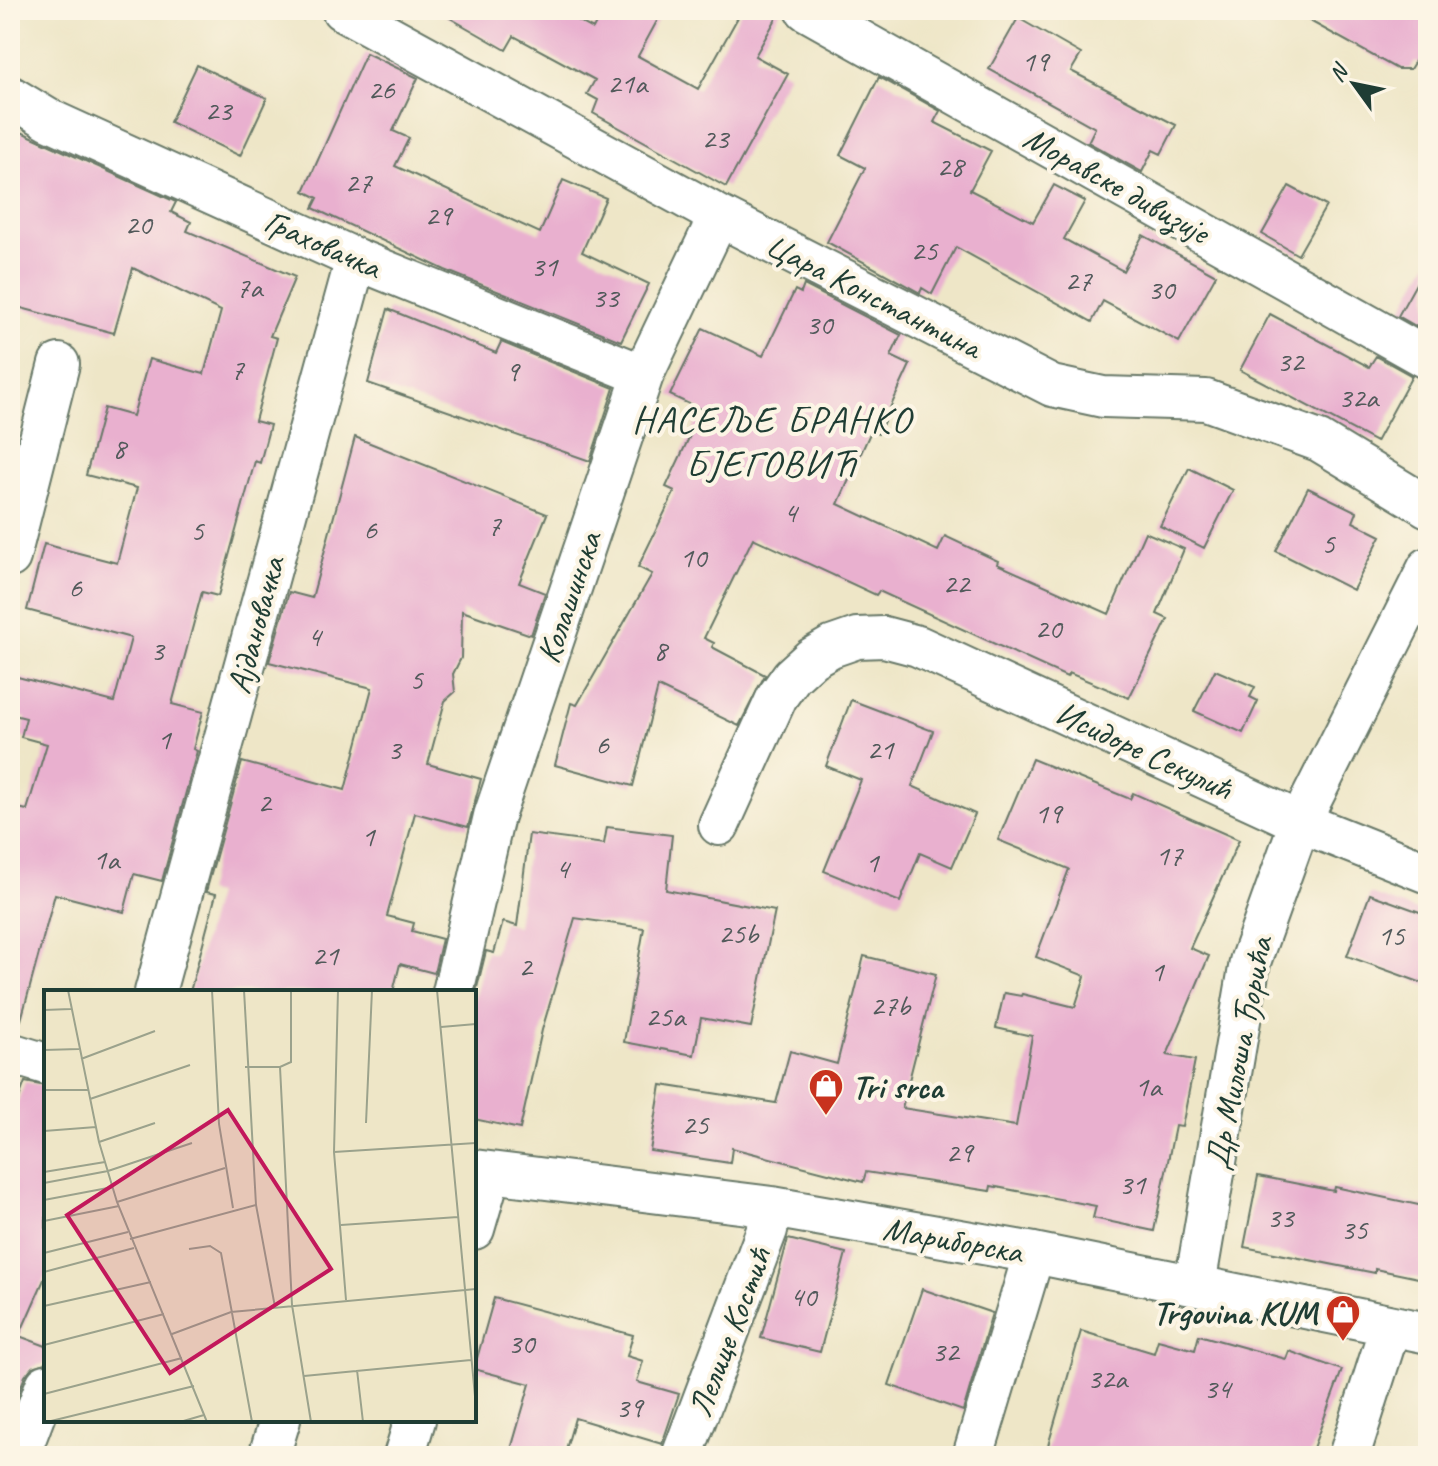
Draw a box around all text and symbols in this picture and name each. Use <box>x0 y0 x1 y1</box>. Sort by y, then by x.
house number: 19 <box>1022 42 1051 80</box>
north arrow <box>1314 44 1394 124</box>
text: N <box>1323 57 1355 87</box>
house number: 21a <box>607 64 649 102</box>
house number: 26 <box>368 70 396 108</box>
house number: 23 <box>205 91 234 129</box>
street label: Моравске дивизије <box>1016 116 1220 254</box>
house number: 23 <box>702 119 731 157</box>
house number: 28 <box>937 147 966 185</box>
house number: 27 <box>345 163 373 201</box>
house number: 29 <box>425 196 454 234</box>
street label: Граховачка <box>258 199 390 289</box>
house number: 20 <box>125 205 154 243</box>
street label: Цара Константина <box>759 223 991 369</box>
house number: 25 <box>911 231 939 269</box>
house number: 31 <box>531 247 559 285</box>
house number: 27 <box>1065 261 1093 299</box>
house number: 7a <box>236 268 264 306</box>
house number: 30 <box>1148 270 1177 308</box>
house number: 33 <box>592 278 621 316</box>
house number: 30 <box>806 305 835 343</box>
house number: 32 <box>1277 342 1306 380</box>
house number: 7 <box>230 350 245 388</box>
house number: 9 <box>505 352 521 390</box>
house number: 32a <box>1338 378 1380 416</box>
district label: НАСЕЉЕ БРАНКО БЈЕГОВИЋ <box>632 396 914 487</box>
house number: 8 <box>112 429 128 467</box>
house number: 4 <box>783 493 799 531</box>
house number: 7 <box>487 506 502 544</box>
house number: 6 <box>363 510 378 548</box>
house number: 5 <box>190 511 205 549</box>
street label: Колашинска <box>526 524 612 668</box>
house number: 5 <box>1321 524 1336 562</box>
house number: 10 <box>680 538 709 576</box>
street label: Ајдановачка <box>217 550 295 698</box>
house number: 22 <box>943 564 972 602</box>
house number: 6 <box>68 568 83 606</box>
house number: 20 <box>1035 609 1064 647</box>
house number: 4 <box>307 617 323 655</box>
house number: 3 <box>150 631 166 669</box>
house number: 8 <box>653 631 669 669</box>
house number: 5 <box>409 660 424 698</box>
street label: Исидоре Секулић <box>1049 691 1240 810</box>
house number: 1 <box>157 720 172 758</box>
house number: 6 <box>595 725 610 763</box>
house number: 3 <box>387 730 403 768</box>
house number: 21 <box>867 730 895 768</box>
house number: 2 <box>257 783 273 821</box>
house number: 19 <box>1035 794 1064 832</box>
house number: 1 <box>361 817 376 855</box>
house number: 17 <box>1156 836 1184 874</box>
house number: 1a <box>93 840 121 878</box>
house number: 1 <box>865 843 880 881</box>
house number: 4 <box>555 849 571 887</box>
house number: 25b <box>718 914 760 952</box>
house number: 15 <box>1378 916 1406 954</box>
street label: Др Милоша Ђорића <box>1195 931 1282 1173</box>
house number: 21 <box>312 936 340 974</box>
house number: 2 <box>518 947 534 985</box>
house number: 1 <box>1150 952 1165 990</box>
house number: 27b <box>870 986 912 1024</box>
inset map <box>44 990 476 1422</box>
house number: 25a <box>645 997 687 1035</box>
place label: Tri srca <box>852 1065 946 1108</box>
shop icon: Tri srca <box>807 1067 845 1117</box>
house number: 1a <box>1135 1067 1163 1105</box>
house number: 25 <box>682 1105 710 1143</box>
house number: 29 <box>946 1133 975 1171</box>
house number: 31 <box>1119 1165 1147 1203</box>
house number: 33 <box>1267 1198 1296 1236</box>
street label: Мариборска <box>880 1206 1028 1273</box>
house number: 35 <box>1341 1210 1369 1248</box>
street label: Лелице Костић <box>678 1241 782 1422</box>
house number: 40 <box>790 1277 819 1315</box>
place label: Trgovina KUM <box>1153 1291 1320 1334</box>
shop icon: Trgovina KUM <box>1324 1293 1362 1343</box>
house number: 30 <box>508 1324 537 1362</box>
house number: 32 <box>932 1332 961 1370</box>
house number: 32a <box>1087 1359 1129 1397</box>
house number: 34 <box>1204 1369 1233 1407</box>
house number: 39 <box>616 1388 645 1426</box>

